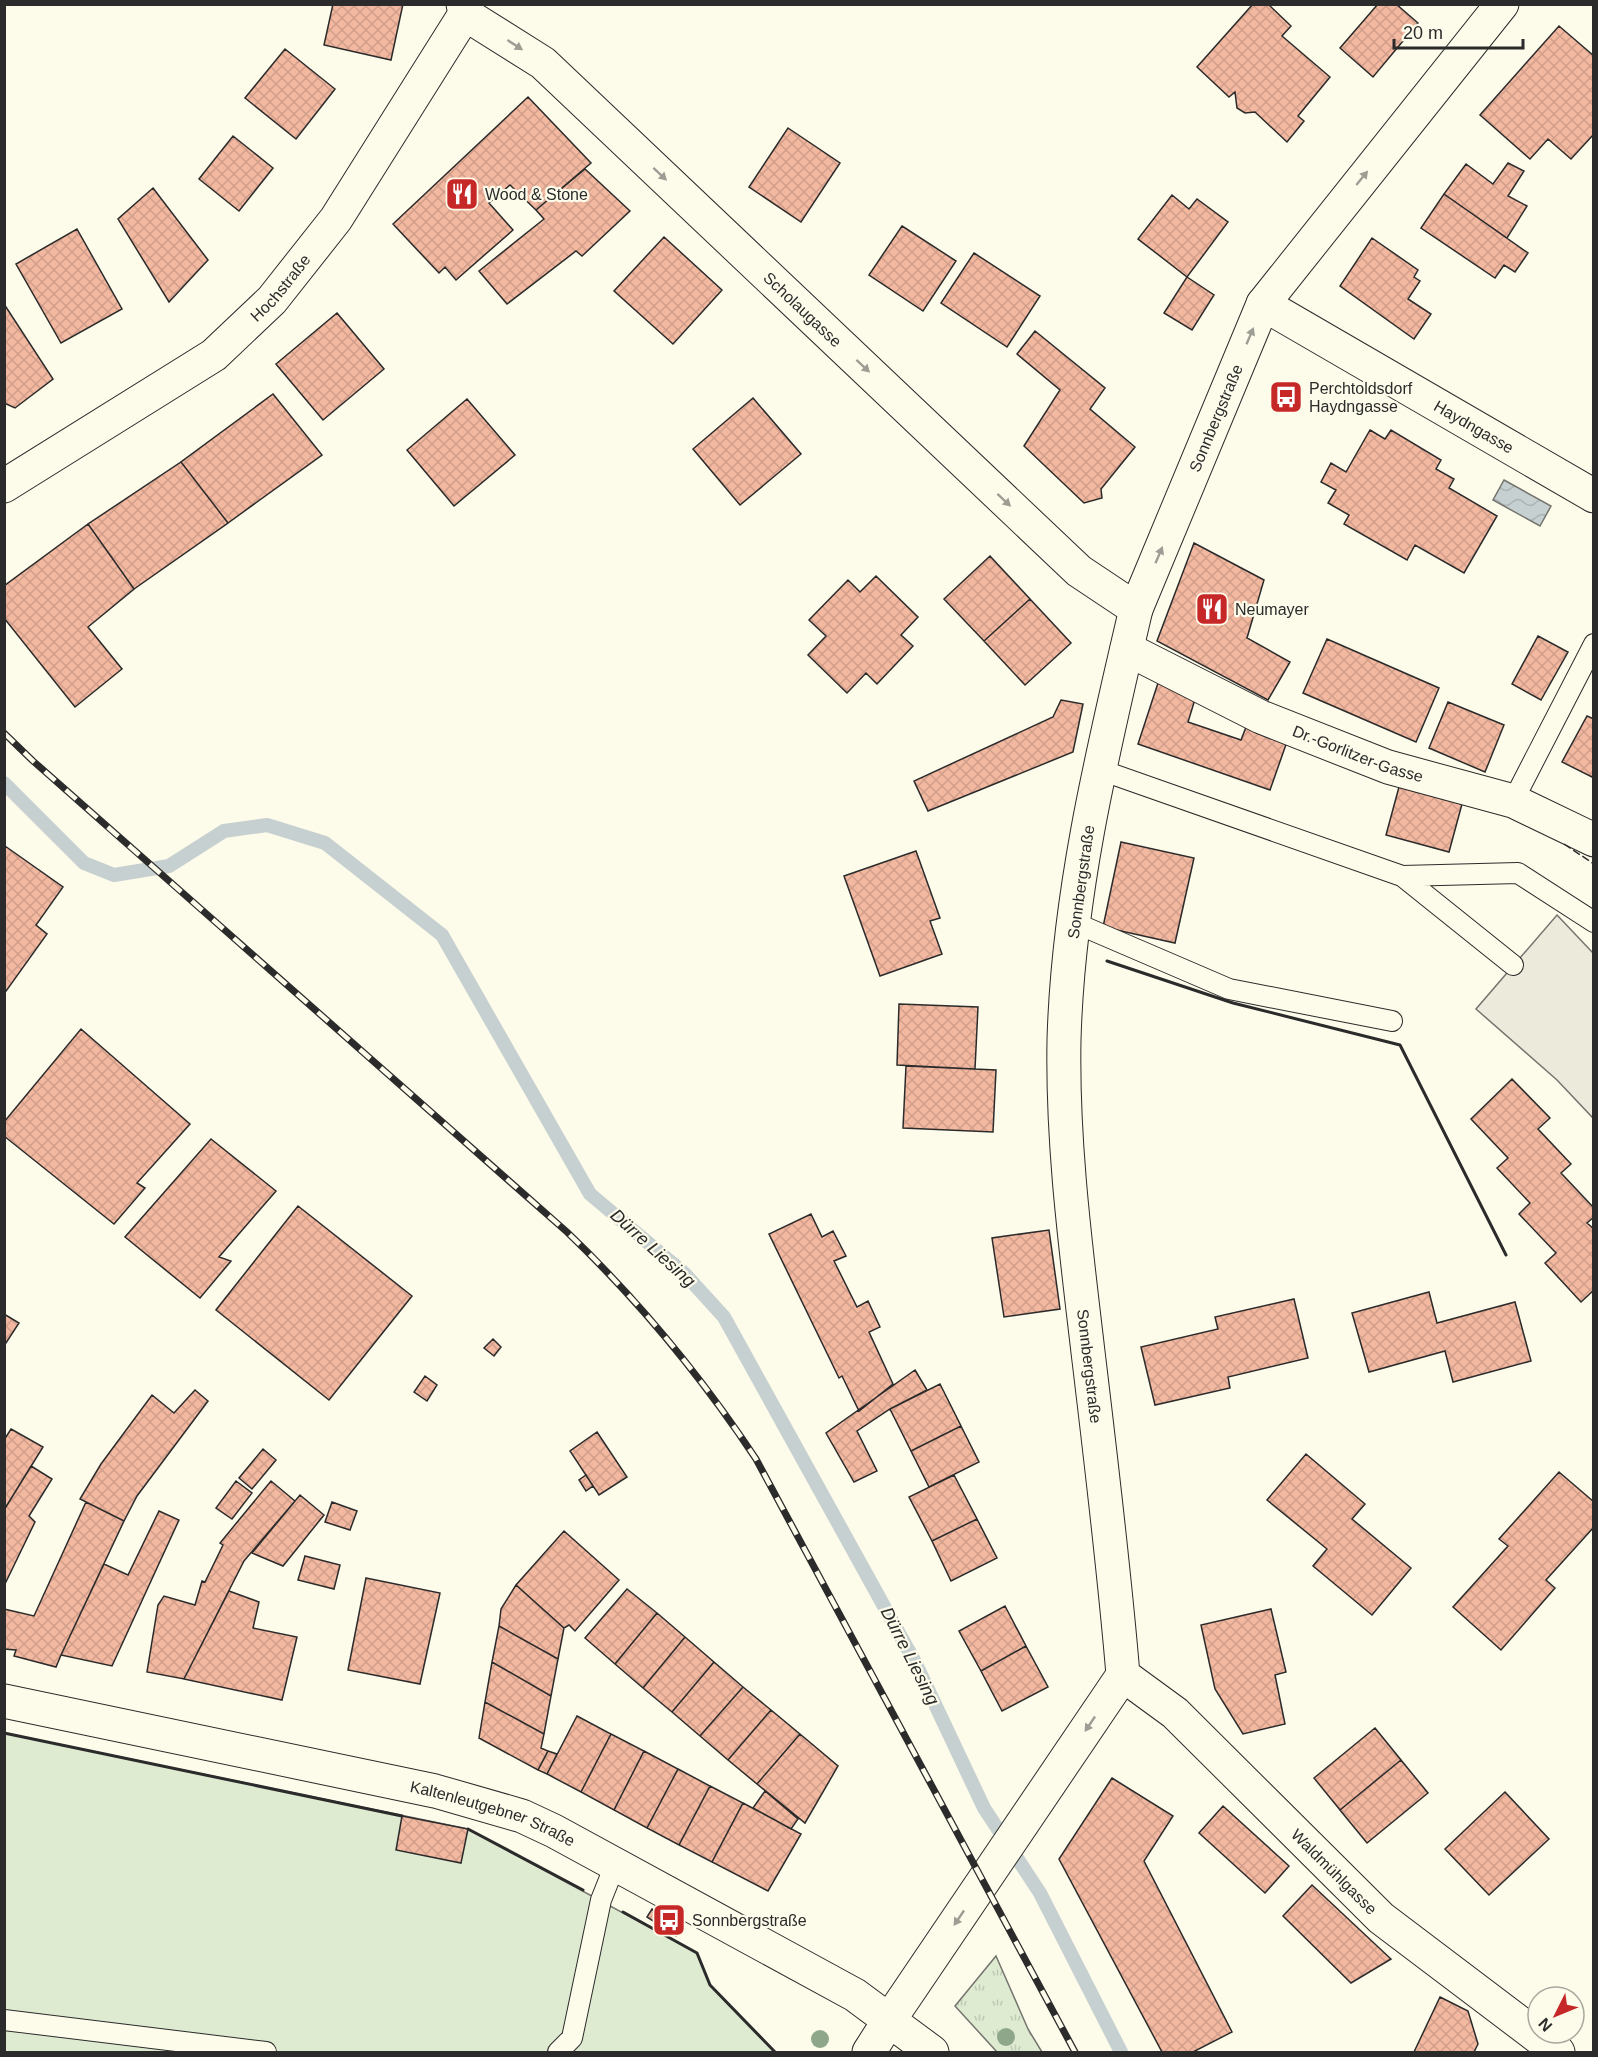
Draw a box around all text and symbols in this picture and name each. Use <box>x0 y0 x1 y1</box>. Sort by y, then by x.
scale bar <box>1394 12 1523 50</box>
text: 20 m <box>1403 23 1443 43</box>
one-way arrow <box>507 39 523 50</box>
one-way arrow <box>653 167 668 181</box>
one-way arrow <box>1355 170 1367 185</box>
restaurant icon: Wood & Stone <box>444 176 480 212</box>
place label: Wood & Stone <box>485 186 588 203</box>
street label: Hochstraße <box>247 251 313 325</box>
street label: Scholaugasse <box>760 268 845 350</box>
one-way arrow <box>1245 326 1255 344</box>
one-way arrow <box>855 359 870 373</box>
street label: Sonnbergstraße <box>1186 362 1245 474</box>
bus stop icon: Perchtoldsdorf Haydngasse <box>1268 379 1304 415</box>
place label: Perchtoldsdorf Haydngasse <box>1309 380 1413 415</box>
street label: Haydngasse <box>1431 397 1517 456</box>
one-way arrow <box>997 493 1011 507</box>
one-way arrow <box>1154 545 1164 563</box>
restaurant icon: Neumayer <box>1194 591 1230 627</box>
place label: Neumayer <box>1235 601 1309 618</box>
street label: Dr.-Gorlitzer-Gasse <box>1290 722 1425 785</box>
street label: Sonnbergstraße <box>1065 824 1097 940</box>
water label: Dürre Liesing <box>607 1205 699 1291</box>
street label: Sonnbergstraße <box>1074 1308 1105 1424</box>
water label: Dürre Liesing <box>877 1604 943 1708</box>
one-way arrow <box>1084 1715 1096 1731</box>
street label: Kaltenleutgebner Straße <box>409 1778 578 1849</box>
street label: Waldmühlgasse <box>1288 1826 1381 1918</box>
bus stop icon: Sonnbergstraße <box>651 1902 687 1938</box>
one-way arrow <box>954 1910 965 1926</box>
place label: Sonnbergstraße <box>692 1912 807 1929</box>
north arrow <box>1526 1985 1586 2045</box>
text: N <box>1535 2015 1556 2035</box>

